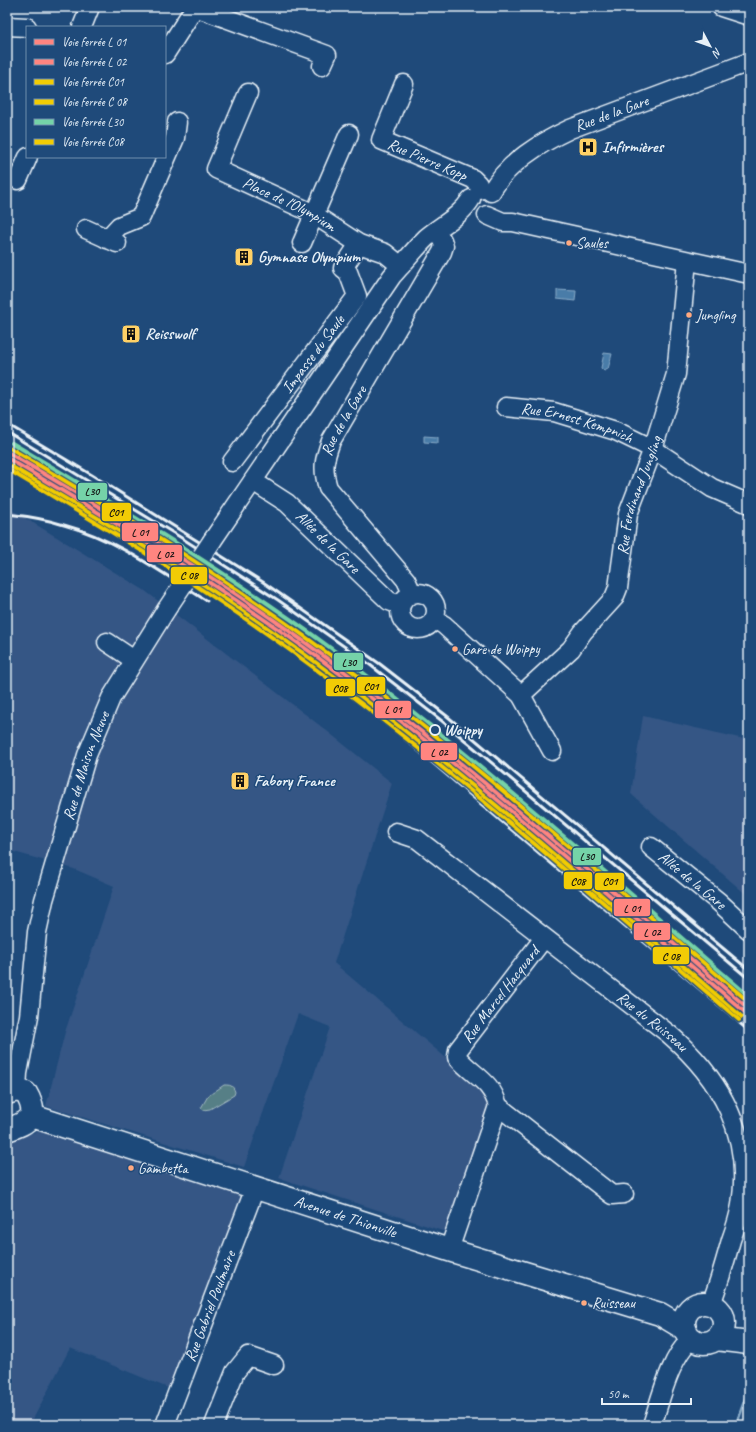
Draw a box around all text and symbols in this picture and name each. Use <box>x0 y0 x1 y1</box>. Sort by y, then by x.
legend <box>26 26 166 158</box>
north arrow <box>690 26 730 66</box>
text: Voie ferrée L 01 <box>62 34 127 50</box>
text: N <box>709 45 725 61</box>
text: Voie ferrée L 02 <box>62 54 128 70</box>
text: Voie ferrée C01 <box>62 74 125 90</box>
street label: Rue de la Gare <box>572 90 653 136</box>
text: Voie ferrée C 08 <box>62 94 129 110</box>
text: Voie ferrée L30 <box>62 114 125 130</box>
text: Voie ferrée C08 <box>62 134 126 150</box>
street label: Rue Pierre Kopp <box>385 134 471 186</box>
hospital icon: Infirmières <box>577 136 599 158</box>
place label: Infirmières <box>602 137 665 157</box>
street label: Place de l'Olympium <box>240 173 341 237</box>
place label: Saules <box>576 234 610 253</box>
marker: Saules <box>564 238 574 248</box>
building icon: Gymnase Olympium <box>233 246 255 268</box>
place label: Gymnase Olympium <box>258 247 361 267</box>
place label: Jungling <box>695 306 737 325</box>
street label: Impasse du Saule <box>277 310 350 397</box>
marker: Jungling <box>684 310 694 320</box>
building icon: Reisswolf <box>120 323 142 345</box>
place label: Reisswolf <box>145 324 199 344</box>
street label: Rue de la Gare <box>317 381 372 458</box>
street label: Rue Ernest Kempnich <box>520 399 637 448</box>
street label: Rue Ferdinand Jungling <box>613 432 667 556</box>
line badge: L30 <box>77 482 108 501</box>
text: L30 <box>85 484 100 498</box>
line badge: C01 <box>101 502 132 522</box>
text: C01 <box>108 505 125 519</box>
street label: Allée de la Gare <box>291 507 366 579</box>
line badge: L 01 <box>121 522 159 542</box>
text: L 01 <box>131 525 150 539</box>
line badge: L 02 <box>146 544 183 563</box>
text: L 02 <box>156 547 175 561</box>
line badge: C 08 <box>170 566 208 585</box>
text: C 08 <box>180 568 200 582</box>
place label: Gare de Woippy <box>462 640 540 659</box>
marker: Gare de Woippy <box>450 644 460 654</box>
line badge: L30 <box>333 652 364 671</box>
text: L30 <box>342 655 357 669</box>
line badge: C01 <box>356 676 386 695</box>
line badge: C08 <box>325 678 356 697</box>
text: C01 <box>363 679 380 693</box>
text: C08 <box>332 681 350 695</box>
line badge: L 01 <box>374 700 412 719</box>
text: L 01 <box>384 702 403 716</box>
street label: Rue de Maison Neuve <box>58 707 115 822</box>
place label: Woippy <box>444 720 484 740</box>
marker: Woippy <box>429 724 441 736</box>
line badge: L 02 <box>420 742 458 761</box>
text: L 02 <box>430 745 449 759</box>
building icon: Fabory France <box>229 770 251 792</box>
place label: Fabory France <box>254 771 336 791</box>
line badge: L30 <box>572 847 602 866</box>
street label: Allée de la Gare <box>654 847 732 915</box>
text: L30 <box>580 849 595 863</box>
line badge: C08 <box>563 871 593 890</box>
line badge: C01 <box>594 872 625 891</box>
text: C08 <box>570 874 588 888</box>
text: C01 <box>602 874 619 888</box>
line badge: L 01 <box>613 898 651 917</box>
text: L 01 <box>623 901 642 915</box>
line badge: L 02 <box>633 922 671 941</box>
text: L 02 <box>643 925 662 939</box>
street label: Rue Marcel Hacquard <box>457 940 546 1047</box>
line badge: C 08 <box>652 946 690 965</box>
text: C 08 <box>662 949 682 963</box>
street label: Rue du Ruisseau <box>613 987 693 1057</box>
place label: Gambetta <box>138 1159 190 1178</box>
marker: Gambetta <box>126 1163 136 1173</box>
street label: Avenue de Thionville <box>292 1191 400 1243</box>
street label: Rue Gabriel Poulmaire <box>180 1246 241 1364</box>
place label: Ruisseau <box>592 1294 637 1313</box>
marker: Ruisseau <box>579 1298 589 1308</box>
scale bar <box>602 1380 691 1406</box>
text: 50 m <box>608 1386 630 1402</box>

